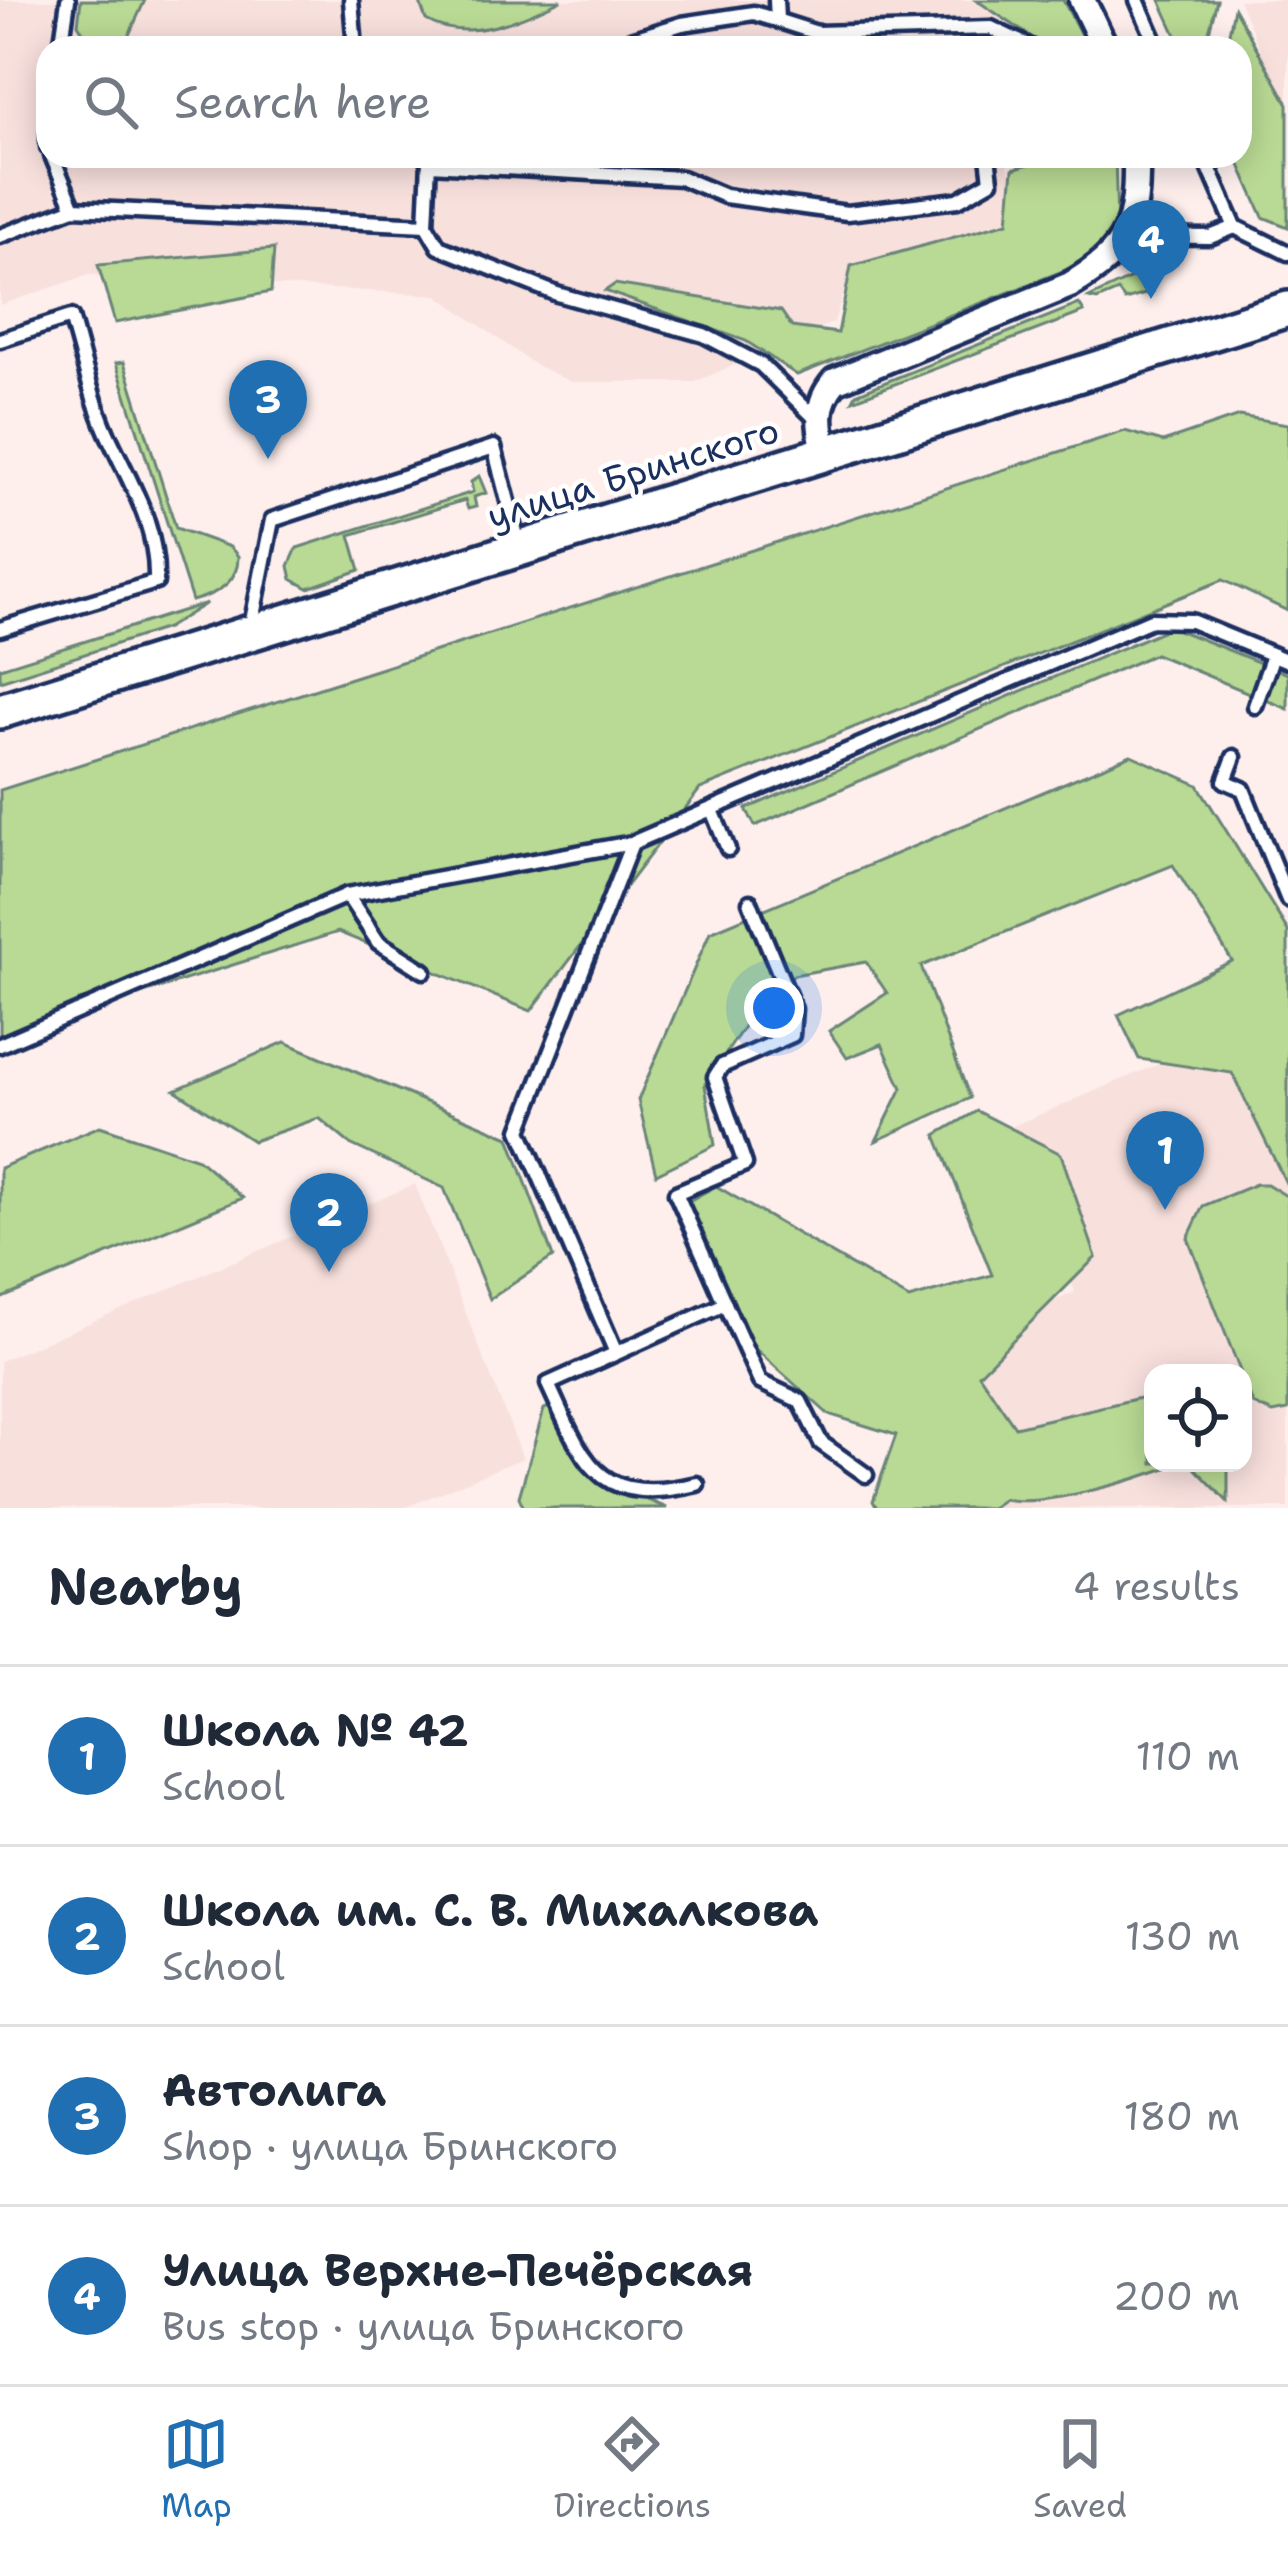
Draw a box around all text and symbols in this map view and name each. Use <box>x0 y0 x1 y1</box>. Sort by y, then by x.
search box <box>36 36 1252 168</box>
icon: search <box>78 69 144 135</box>
text: Search here <box>174 72 431 132</box>
pin: 4 <box>1112 200 1190 299</box>
pin: 3 <box>229 360 307 459</box>
street label: улица Бринского <box>481 405 785 541</box>
your location <box>744 978 804 1038</box>
pin: 1 <box>1126 1111 1204 1210</box>
pin: 2 <box>290 1173 368 1272</box>
map controls <box>1144 1364 1252 1472</box>
button: locate <box>1144 1364 1252 1472</box>
text: Nearby <box>48 1552 243 1620</box>
text: 4 results <box>1073 1560 1240 1612</box>
text: Школа № 42 <box>162 1700 468 1760</box>
text: 1 <box>78 1730 96 1782</box>
text: 110 m <box>1136 1730 1240 1782</box>
text: School <box>162 1760 285 1812</box>
text: Школа им. С. В. Михалкова <box>162 1880 818 1940</box>
text: 2 <box>73 1910 101 1962</box>
text: 130 m <box>1125 1910 1240 1962</box>
text: School <box>162 1940 285 1992</box>
text: Автолига <box>162 2060 386 2120</box>
text: 3 <box>73 2090 101 2142</box>
text: 180 m <box>1124 2090 1240 2142</box>
text: Shop · улица Бринского <box>162 2120 618 2172</box>
text: Улица Верхне-Печёрская <box>162 2240 753 2300</box>
text: 4 <box>73 2270 101 2322</box>
text: 200 m <box>1113 2270 1240 2322</box>
text: Bus stop · улица Бринского <box>162 2300 685 2352</box>
tab: Map <box>161 2411 232 2528</box>
tab: Directions <box>554 2411 711 2528</box>
tab: Saved <box>1033 2411 1127 2528</box>

